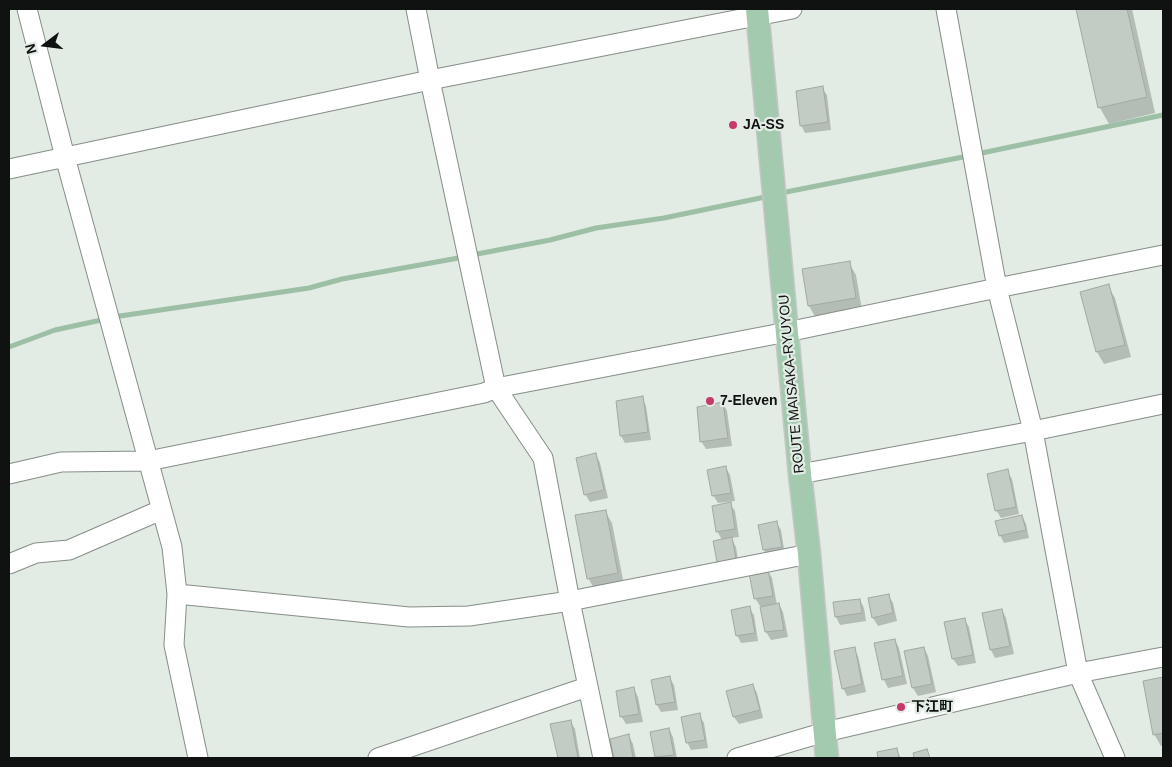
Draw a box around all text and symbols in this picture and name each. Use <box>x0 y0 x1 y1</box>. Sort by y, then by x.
north arrow <box>20 20 70 70</box>
text: N <box>21 42 40 56</box>
place label: JA-SS <box>743 117 784 133</box>
marker: JA-SS <box>727 119 739 131</box>
street label: ROUTE MAISAKA-RYUYOU <box>776 294 808 474</box>
place label: 7-Eleven <box>720 393 778 409</box>
marker: 7-Eleven <box>704 395 716 407</box>
place label: 下江町 <box>911 699 953 715</box>
marker: 下江町 <box>895 701 907 713</box>

